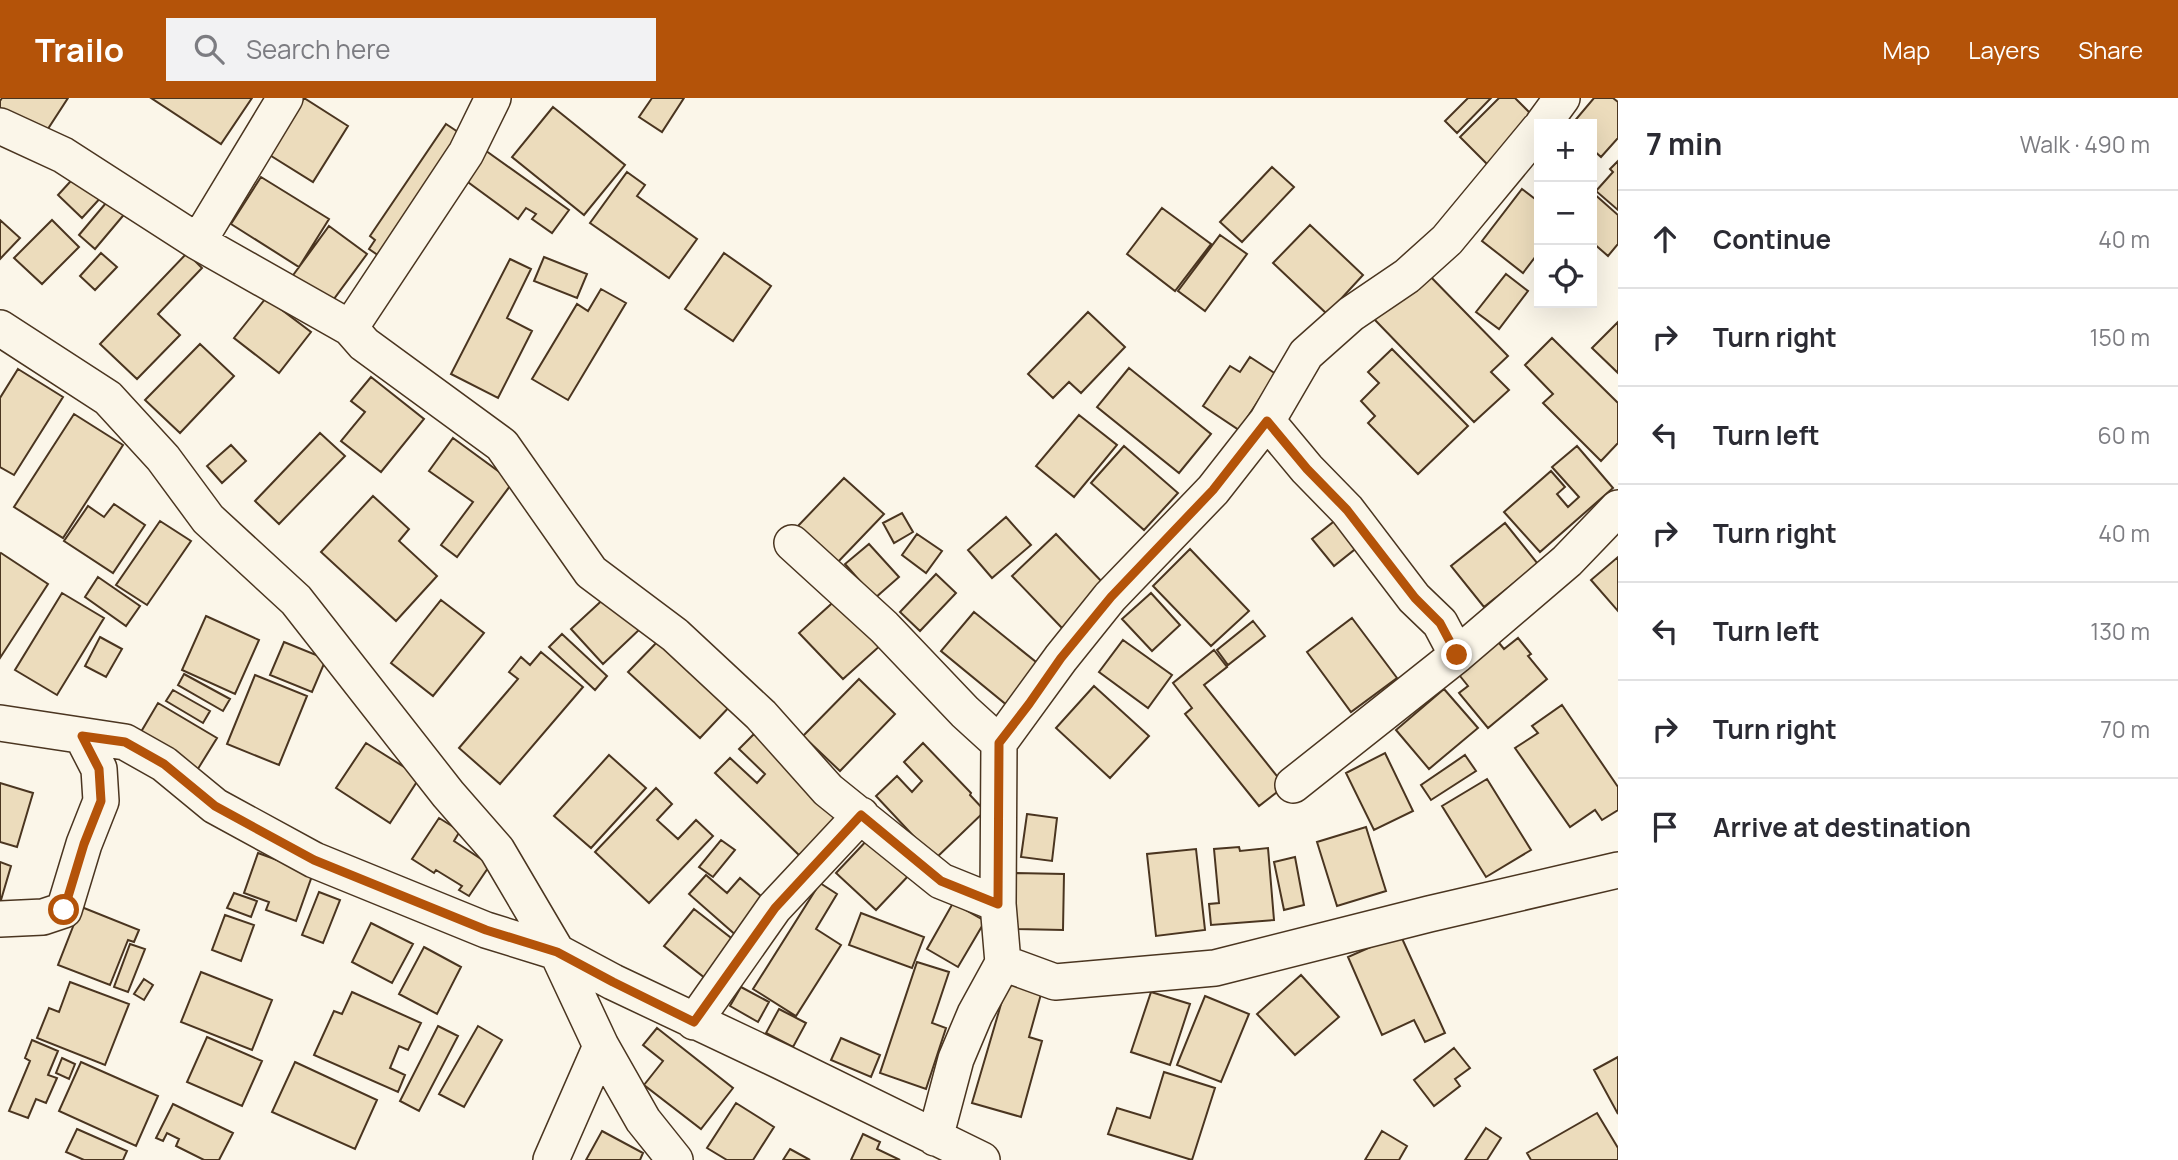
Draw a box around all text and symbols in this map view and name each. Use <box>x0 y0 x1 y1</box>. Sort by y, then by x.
search box <box>166 18 656 81</box>
text: Trailo <box>35 27 124 72</box>
icon: search <box>190 30 228 68</box>
text: Search here <box>246 31 391 67</box>
text: Map <box>1883 33 1930 66</box>
text: Layers <box>1968 33 2040 66</box>
text: Share <box>2078 33 2143 66</box>
map controls <box>1534 119 1597 308</box>
button: + <box>1534 119 1597 182</box>
text: 7 min <box>1646 123 1722 164</box>
text: Walk · 490 m <box>2020 128 2150 160</box>
button: − <box>1534 182 1597 245</box>
icon: ahead <box>1646 220 1684 258</box>
text: Continue <box>1713 221 1831 257</box>
text: 40 m <box>2098 223 2150 255</box>
button: locate <box>1534 245 1597 308</box>
icon: right <box>1646 318 1684 356</box>
text: Turn right <box>1713 319 1837 355</box>
text: 150 m <box>2090 321 2150 353</box>
icon: left <box>1646 416 1684 454</box>
text: Turn left <box>1713 417 1820 453</box>
text: 60 m <box>2098 419 2150 451</box>
icon: right <box>1646 514 1684 552</box>
text: Turn right <box>1713 515 1837 551</box>
text: 40 m <box>2098 517 2150 549</box>
icon: left <box>1646 612 1684 650</box>
text: Turn left <box>1713 613 1820 649</box>
text: 130 m <box>2090 615 2150 647</box>
route end <box>1441 639 1472 670</box>
icon: right <box>1646 710 1684 748</box>
text: Turn right <box>1713 711 1837 747</box>
text: 70 m <box>2100 713 2150 745</box>
icon: arrive <box>1646 808 1684 846</box>
text: Arrive at destination <box>1713 809 1971 845</box>
route start <box>48 894 79 925</box>

